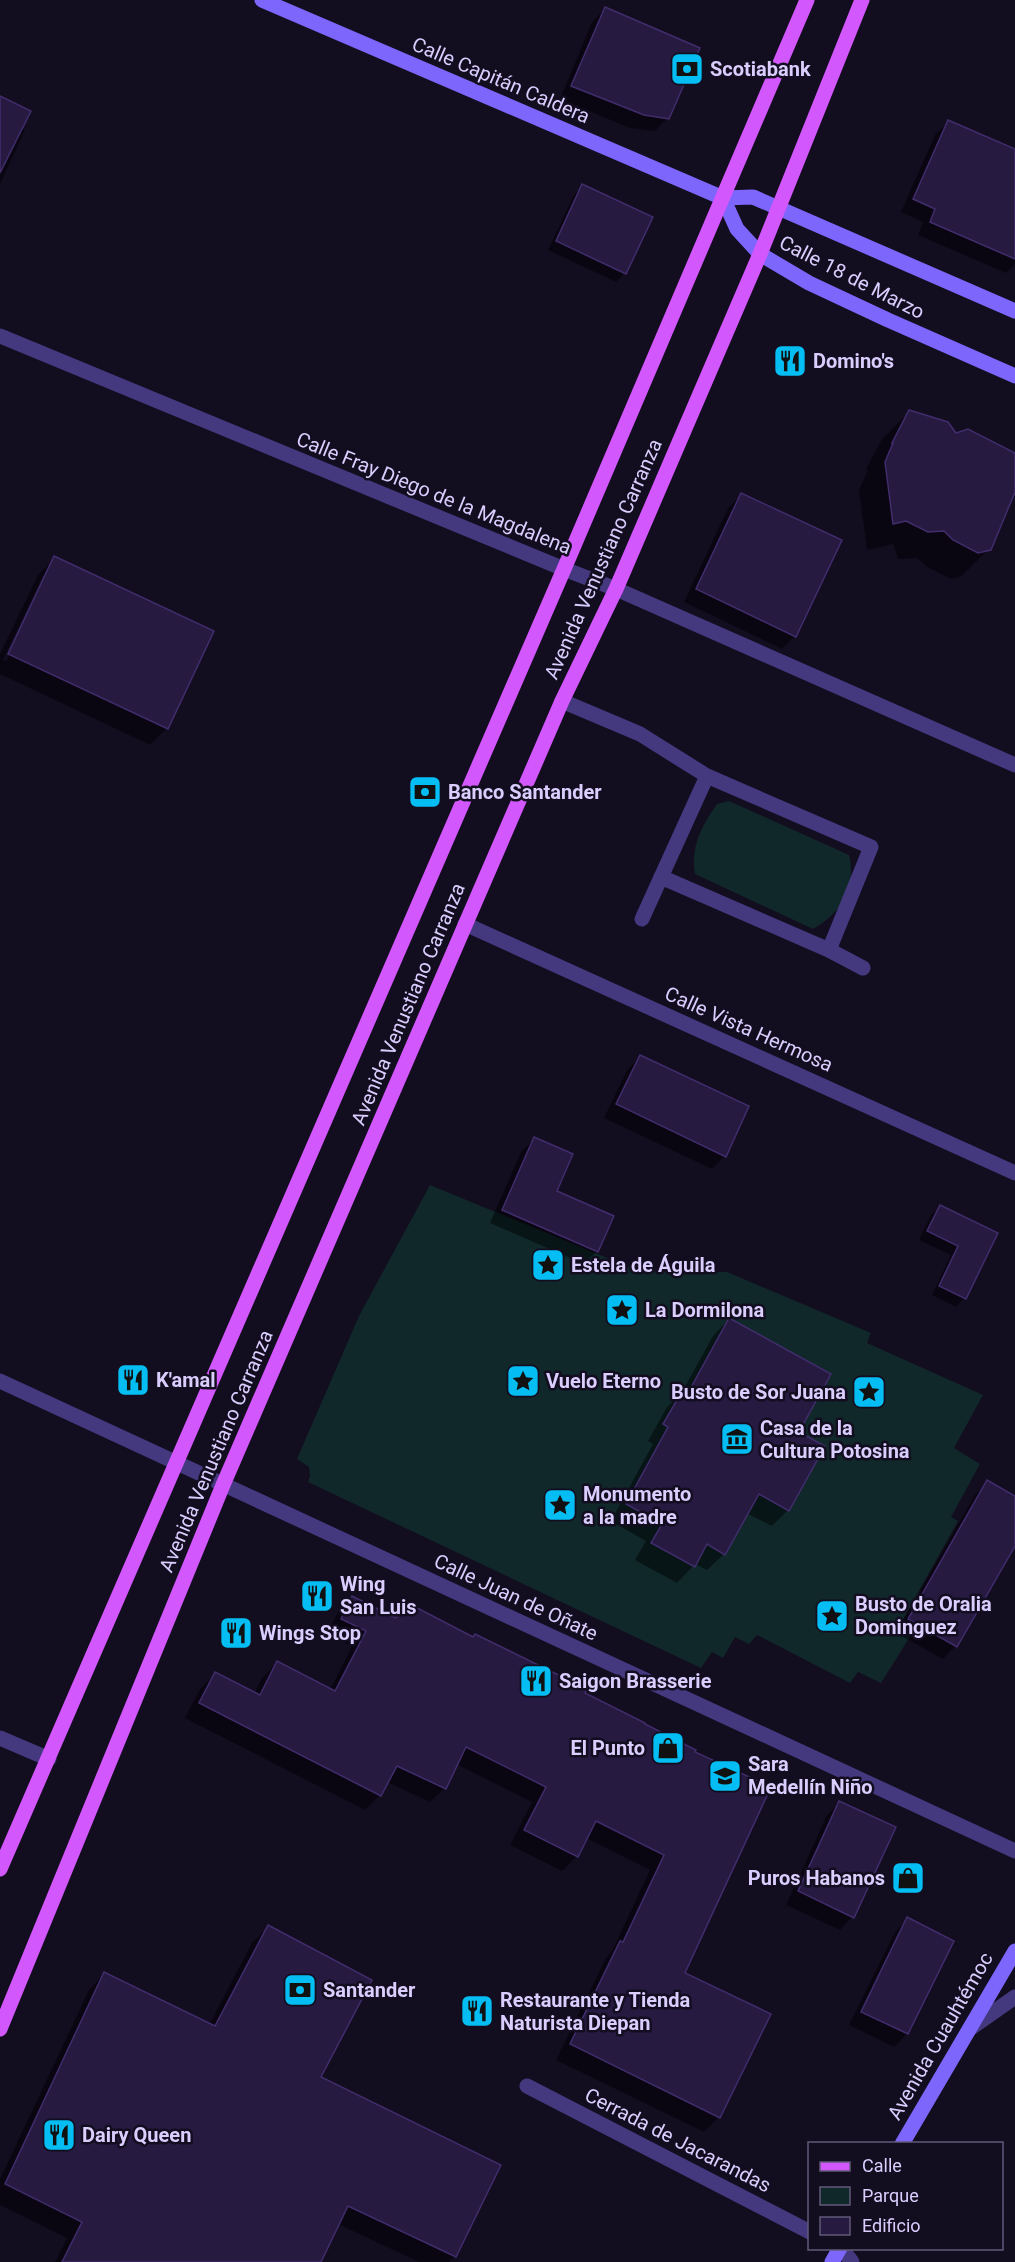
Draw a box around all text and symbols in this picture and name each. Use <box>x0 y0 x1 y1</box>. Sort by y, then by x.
street label: Calle Capitán Caldera <box>409 32 593 128</box>
bank icon: Scotiabank <box>669 51 705 87</box>
place label: Scotiabank <box>710 57 811 81</box>
street label: Calle 18 de Marzo <box>775 230 929 324</box>
restaurant icon: Domino's <box>772 343 808 379</box>
place label: Domino's <box>813 349 894 373</box>
street label: Calle Fray Diego de la Magdalena <box>293 427 575 559</box>
street label: Avenida Venustiano Carranza <box>539 435 667 683</box>
bank icon: Banco Santander <box>407 774 443 810</box>
place label: Banco Santander <box>448 780 602 804</box>
street label: Avenida Venustiano Carranza <box>346 879 470 1129</box>
street label: Calle Vista Hermosa <box>661 981 837 1077</box>
place icon: Estela de Águila <box>530 1247 566 1283</box>
place label: Estela de Águila <box>571 1253 716 1277</box>
place icon: La Dormilona <box>604 1292 640 1328</box>
place label: La Dormilona <box>645 1298 765 1322</box>
street label: Avenida Venustiano Carranza <box>154 1326 278 1576</box>
restaurant icon: K'amal <box>115 1362 151 1398</box>
place icon: Vuelo Eterno <box>505 1363 541 1399</box>
place label: K'amal <box>156 1368 215 1392</box>
place label: Vuelo Eterno <box>546 1369 661 1393</box>
place icon: Busto de Sor Juana <box>851 1374 887 1410</box>
place label: Busto de Sor Juana <box>671 1380 846 1404</box>
place label: Casa de la Cultura Potosina <box>760 1416 910 1463</box>
museum icon: Casa de la Cultura Potosina <box>719 1421 755 1457</box>
place label: Monumento a la madre <box>583 1482 691 1529</box>
place icon: Monumento a la madre <box>542 1487 578 1523</box>
street label: Calle Juan de Oñate <box>430 1549 602 1645</box>
place label: Wing San Luis <box>340 1572 417 1619</box>
restaurant icon: Wing San Luis <box>299 1578 335 1614</box>
place label: Busto de Oralia Dominguez <box>855 1592 992 1639</box>
place icon: Busto de Oralia Dominguez <box>814 1598 850 1634</box>
restaurant icon: Wings Stop <box>218 1615 254 1651</box>
place label: Wings Stop <box>259 1621 361 1645</box>
restaurant icon: Saigon Brasserie <box>518 1663 554 1699</box>
place label: Saigon Brasserie <box>559 1669 712 1693</box>
shop icon: El Punto <box>650 1730 686 1766</box>
place label: El Punto <box>570 1736 645 1760</box>
place label: Sara Medellín Niño <box>748 1752 873 1799</box>
school or university icon: Sara Medellín Niño <box>707 1758 743 1794</box>
shop icon: Puros Habanos <box>890 1860 926 1896</box>
place label: Puros Habanos <box>748 1866 885 1890</box>
street label: Avenida Cuauhtémoc <box>882 1948 998 2124</box>
bank icon: Santander <box>282 1972 318 2008</box>
place label: Santander <box>323 1978 416 2002</box>
place label: Restaurante y Tienda Naturista Diepan <box>500 1988 690 2035</box>
restaurant icon: Restaurante y Tienda Naturista Diepan <box>459 1993 495 2029</box>
street label: Cerrada de Jacarandas <box>581 2083 775 2197</box>
restaurant icon: Dairy Queen <box>41 2117 77 2153</box>
place label: Dairy Queen <box>82 2123 191 2147</box>
legend <box>808 2142 1003 2250</box>
text: Calle <box>862 2155 902 2176</box>
text: Parque <box>862 2185 919 2206</box>
text: Edificio <box>862 2215 921 2236</box>

